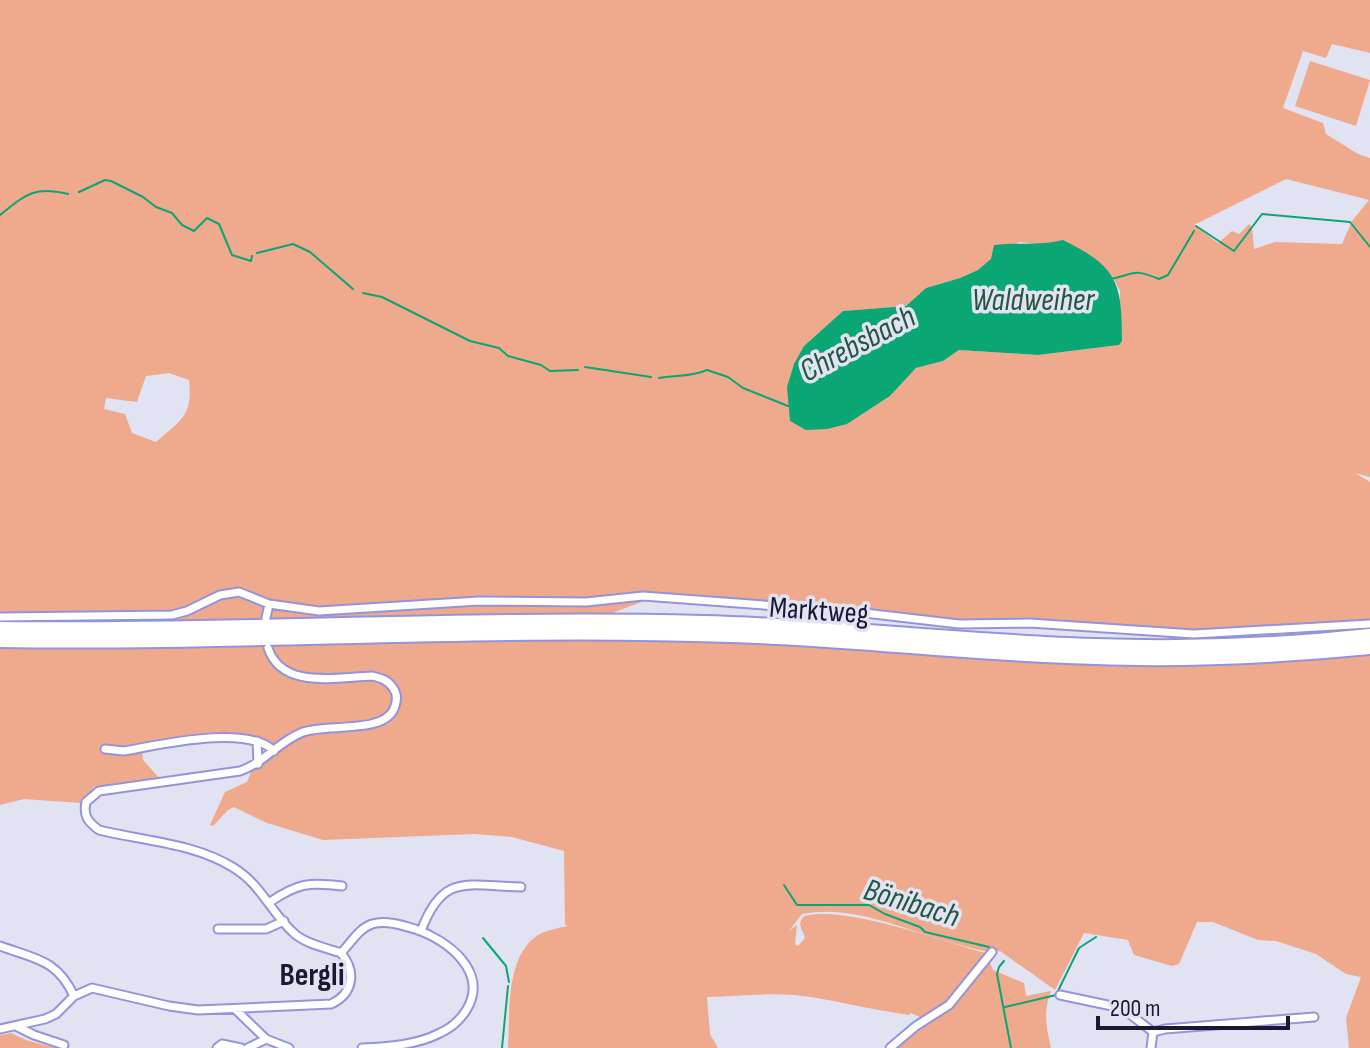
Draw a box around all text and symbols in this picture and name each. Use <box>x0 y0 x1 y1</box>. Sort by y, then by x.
water label: Waldweiher <box>972 281 1095 320</box>
water label: Chrebsbach <box>793 298 922 391</box>
street label: Marktweg <box>768 590 870 632</box>
water label: Bönibach <box>859 870 964 936</box>
district label: Bergli <box>280 956 344 995</box>
scale bar <box>1098 980 1288 1030</box>
text: 200 m <box>1110 994 1161 1023</box>

